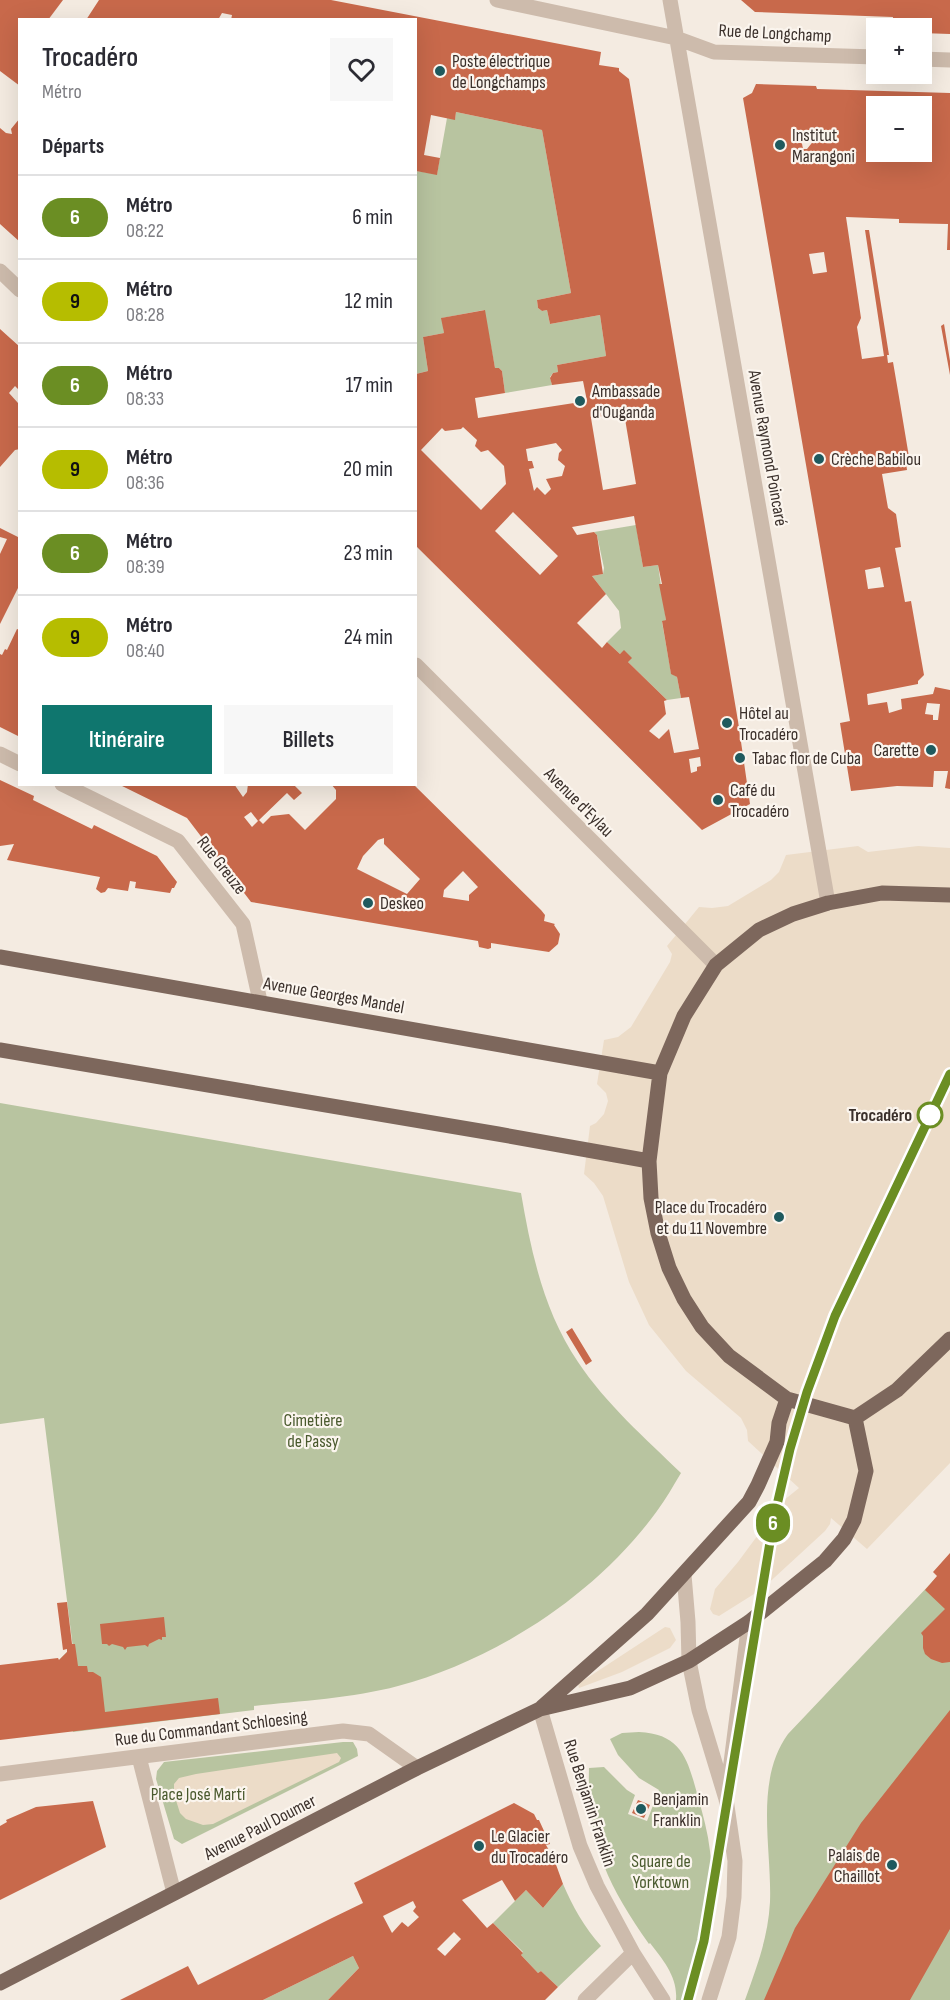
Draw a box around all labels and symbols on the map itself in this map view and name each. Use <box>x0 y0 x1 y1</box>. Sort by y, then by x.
street label: Rue de Longchamp <box>718 20 832 47</box>
place label: Poste électrique de Longchamps <box>452 51 550 93</box>
marker: Poste électrique de Longchamps <box>433 64 447 78</box>
place label: Institut Marangoni <box>792 125 855 167</box>
marker: Institut Marangoni <box>773 138 787 152</box>
street label: Avenue Raymond Poincaré <box>743 368 792 528</box>
place label: Ambassade d'Ouganda <box>591 381 660 423</box>
marker: Ambassade d'Ouganda <box>573 394 587 408</box>
place label: Crèche Babilou <box>831 449 921 470</box>
marker: Crèche Babilou <box>812 452 826 466</box>
place label: Hôtel au Trocadéro <box>739 703 798 745</box>
marker: Hôtel au Trocadéro <box>720 716 734 730</box>
place label: Carette <box>874 740 919 761</box>
marker: Carette <box>924 743 938 757</box>
place label: Tabac flor de Cuba <box>752 748 861 769</box>
marker: Tabac flor de Cuba <box>733 751 747 765</box>
street label: Avenue d'Eylau <box>539 763 618 841</box>
place label: Café du Trocadéro <box>730 780 789 822</box>
marker: Café du Trocadéro <box>711 793 725 807</box>
street label: Rue Greuze <box>192 832 251 899</box>
place label: Deskeo <box>380 893 424 914</box>
marker: Deskeo <box>361 896 375 910</box>
street label: Avenue Georges Mandel <box>261 973 406 1018</box>
marker: Trocadéro <box>917 1102 943 1128</box>
place label: Trocadéro <box>848 1105 912 1126</box>
place label: Place du Trocadéro et du 11 Novembre <box>655 1197 767 1239</box>
marker: Place du Trocadéro et du 11 Novembre <box>772 1210 786 1224</box>
park label: Cimetière de Passy <box>283 1410 343 1452</box>
line badge: 6 <box>754 1504 792 1543</box>
street label: Rue du Commandant Schloesing <box>114 1706 308 1751</box>
street label: Rue Benjamin Franklin <box>559 1737 620 1869</box>
park label: Place José Martí <box>151 1784 246 1805</box>
place label: Benjamin Franklin <box>653 1789 709 1831</box>
street label: Avenue Paul Doumer <box>200 1790 320 1865</box>
marker: Benjamin Franklin <box>634 1802 648 1816</box>
place label: Le Glacier du Trocadéro <box>491 1826 568 1868</box>
marker: Le Glacier du Trocadéro <box>472 1839 486 1853</box>
place label: Palais de Chaillot <box>828 1845 881 1887</box>
park label: Square de Yorktown <box>631 1851 691 1893</box>
marker: Palais de Chaillot <box>885 1858 899 1872</box>

